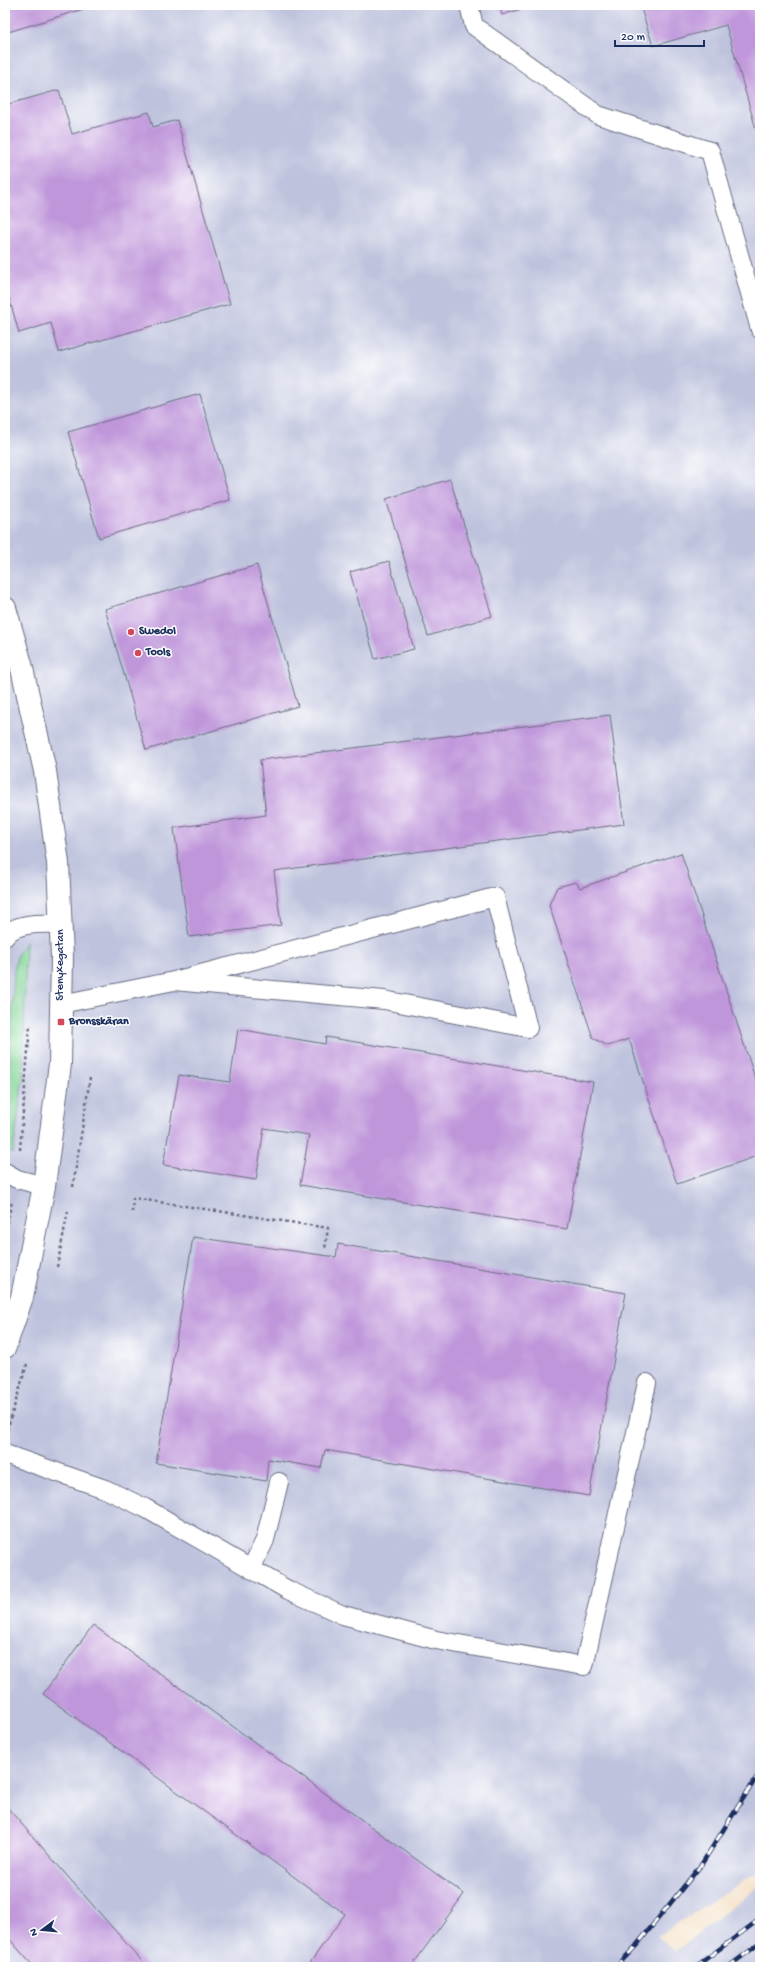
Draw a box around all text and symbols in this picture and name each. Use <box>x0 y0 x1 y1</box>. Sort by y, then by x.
scale bar <box>615 22 704 48</box>
text: 20 m <box>621 31 646 45</box>
place label: Swedol <box>139 625 176 639</box>
marker: Swedol <box>126 627 136 637</box>
place label: Tools <box>145 646 171 660</box>
marker: Tools <box>133 648 143 658</box>
street label: Stenyxegatan <box>54 929 68 1001</box>
place label: Bronsskäran <box>68 1015 129 1029</box>
marker: Bronsskäran <box>56 1017 66 1027</box>
north arrow <box>22 1910 62 1950</box>
text: N <box>28 1927 41 1937</box>

